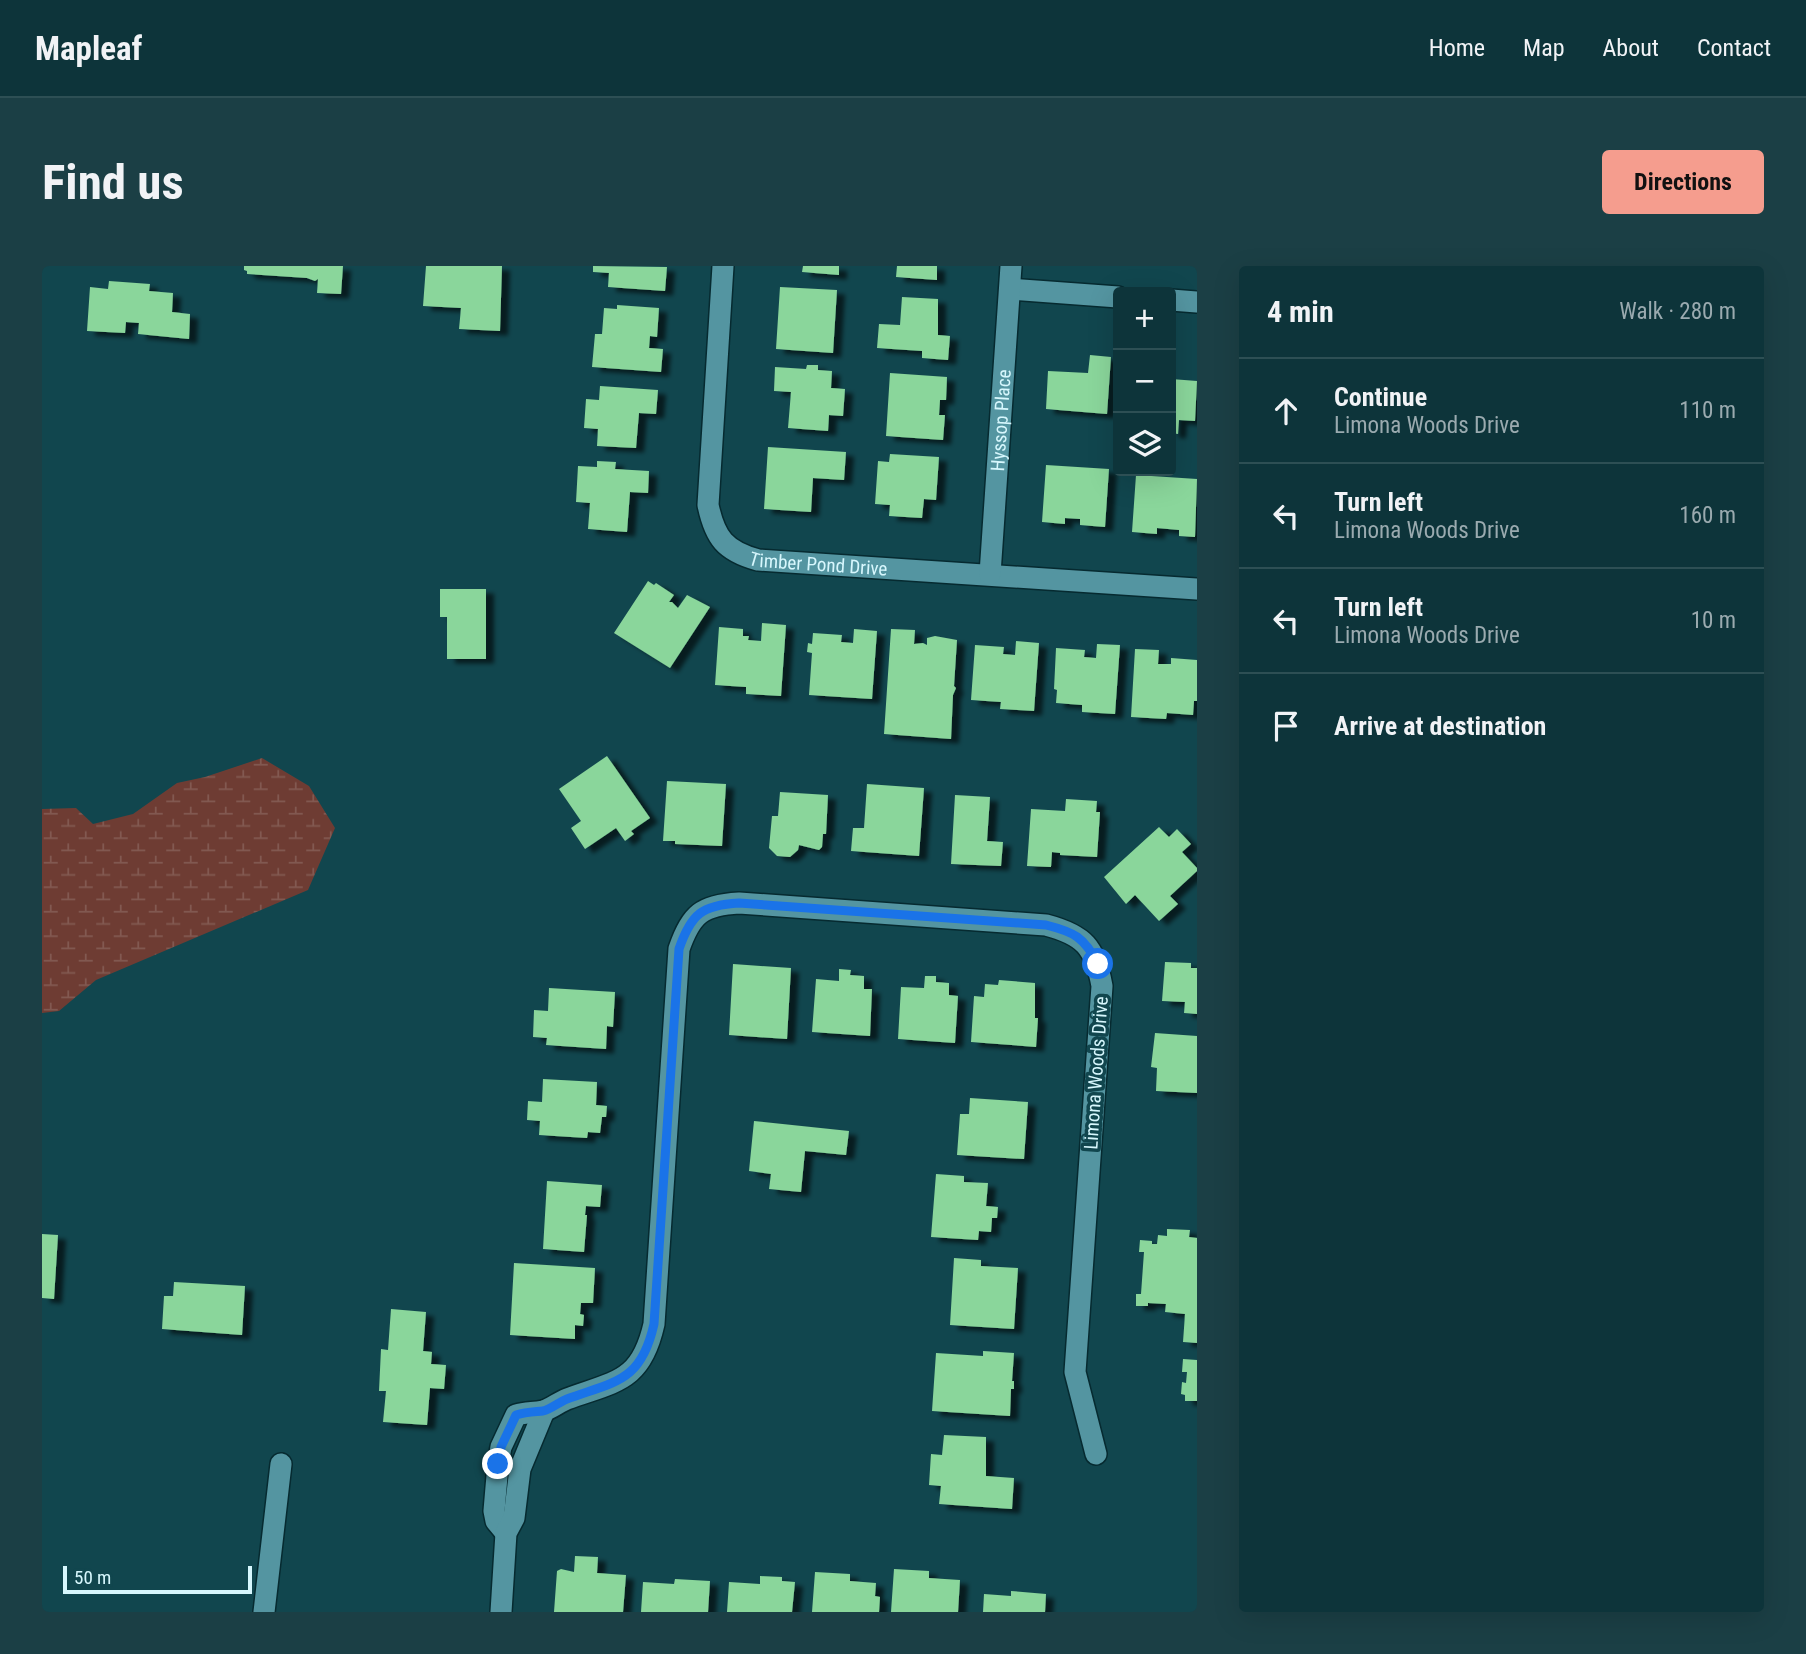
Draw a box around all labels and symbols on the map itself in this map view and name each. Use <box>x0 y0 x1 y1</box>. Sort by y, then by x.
street label: Hyssop Place <box>986 369 1015 472</box>
street label: Timber Pond Drive <box>747 547 888 580</box>
route start <box>1082 948 1113 979</box>
street label: Limona Woods Drive <box>1079 996 1113 1150</box>
route end <box>482 1448 513 1479</box>
scale bar <box>63 1563 252 1595</box>

